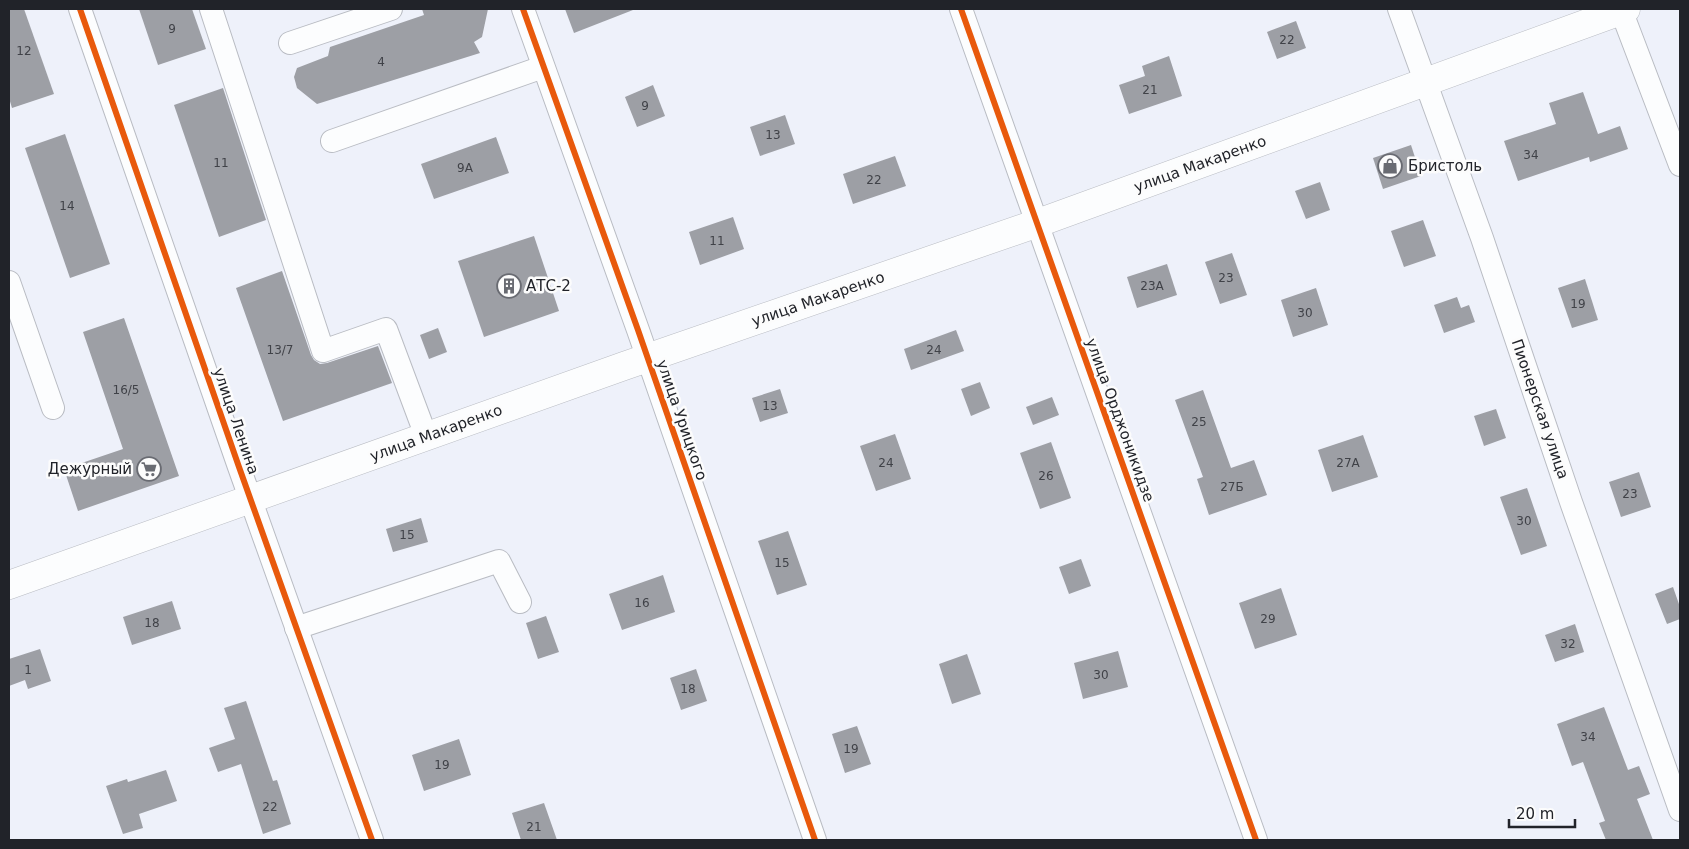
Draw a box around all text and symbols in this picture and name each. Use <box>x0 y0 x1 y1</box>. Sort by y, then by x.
house number: 9 <box>168 22 176 36</box>
house number: 22 <box>1279 33 1295 47</box>
house number: 12 <box>16 44 32 58</box>
house number: 4 <box>377 55 385 69</box>
house number: 21 <box>1142 83 1158 97</box>
house number: 9 <box>641 99 649 113</box>
house number: 13 <box>765 128 781 142</box>
street label: улица Макаренко <box>1131 132 1269 196</box>
house number: 34 <box>1523 148 1539 162</box>
shop icon: Бристоль <box>1377 153 1403 179</box>
house number: 11 <box>213 156 229 170</box>
place label: Бристоль <box>1408 157 1482 175</box>
house number: 9А <box>457 161 474 175</box>
house number: 22 <box>866 173 882 187</box>
house number: 14 <box>59 199 75 213</box>
house number: 11 <box>709 234 725 248</box>
street label: улица Макаренко <box>749 268 887 330</box>
house number: 23 <box>1218 271 1234 285</box>
building icon: АТС-2 <box>496 273 522 299</box>
place label: АТС-2 <box>526 277 571 295</box>
house number: 23А <box>1140 279 1165 293</box>
house number: 19 <box>1570 297 1586 311</box>
house number: 30 <box>1297 306 1313 320</box>
street label: улица Орджоникидзе <box>1082 336 1158 504</box>
street label: Пионерская улица <box>1508 337 1572 481</box>
house number: 13/7 <box>267 343 293 357</box>
house number: 24 <box>926 343 942 357</box>
street label: улица Урицкого <box>653 357 711 483</box>
street label: улица Ленина <box>209 365 263 477</box>
house number: 16/5 <box>113 383 139 397</box>
house number: 13 <box>762 399 778 413</box>
street label: улица Макаренко <box>367 401 505 465</box>
house number: 25 <box>1191 415 1207 429</box>
supermarket icon: Дежурный <box>136 456 162 482</box>
house number: 24 <box>878 456 894 470</box>
house number: 27А <box>1336 456 1361 470</box>
place label: Дежурный <box>48 460 132 478</box>
house number: 26 <box>1038 469 1054 483</box>
house number: 27Б <box>1220 480 1244 494</box>
house number: 23 <box>1622 487 1638 501</box>
house number: 30 <box>1516 514 1532 528</box>
house number: 15 <box>399 528 415 542</box>
house number: 15 <box>774 556 790 570</box>
house number: 16 <box>634 596 650 610</box>
house number: 29 <box>1260 612 1276 626</box>
house number: 18 <box>144 616 160 630</box>
house number: 32 <box>1560 637 1576 651</box>
house number: 1 <box>24 663 32 677</box>
house number: 30 <box>1093 668 1109 682</box>
house number: 18 <box>680 682 696 696</box>
house number: 34 <box>1580 730 1596 744</box>
house number: 19 <box>843 742 859 756</box>
house number: 19 <box>434 758 450 772</box>
scale bar <box>1509 796 1575 828</box>
house number: 22 <box>262 800 278 814</box>
text: 20 m <box>1516 805 1554 823</box>
house number: 21 <box>526 820 542 834</box>

